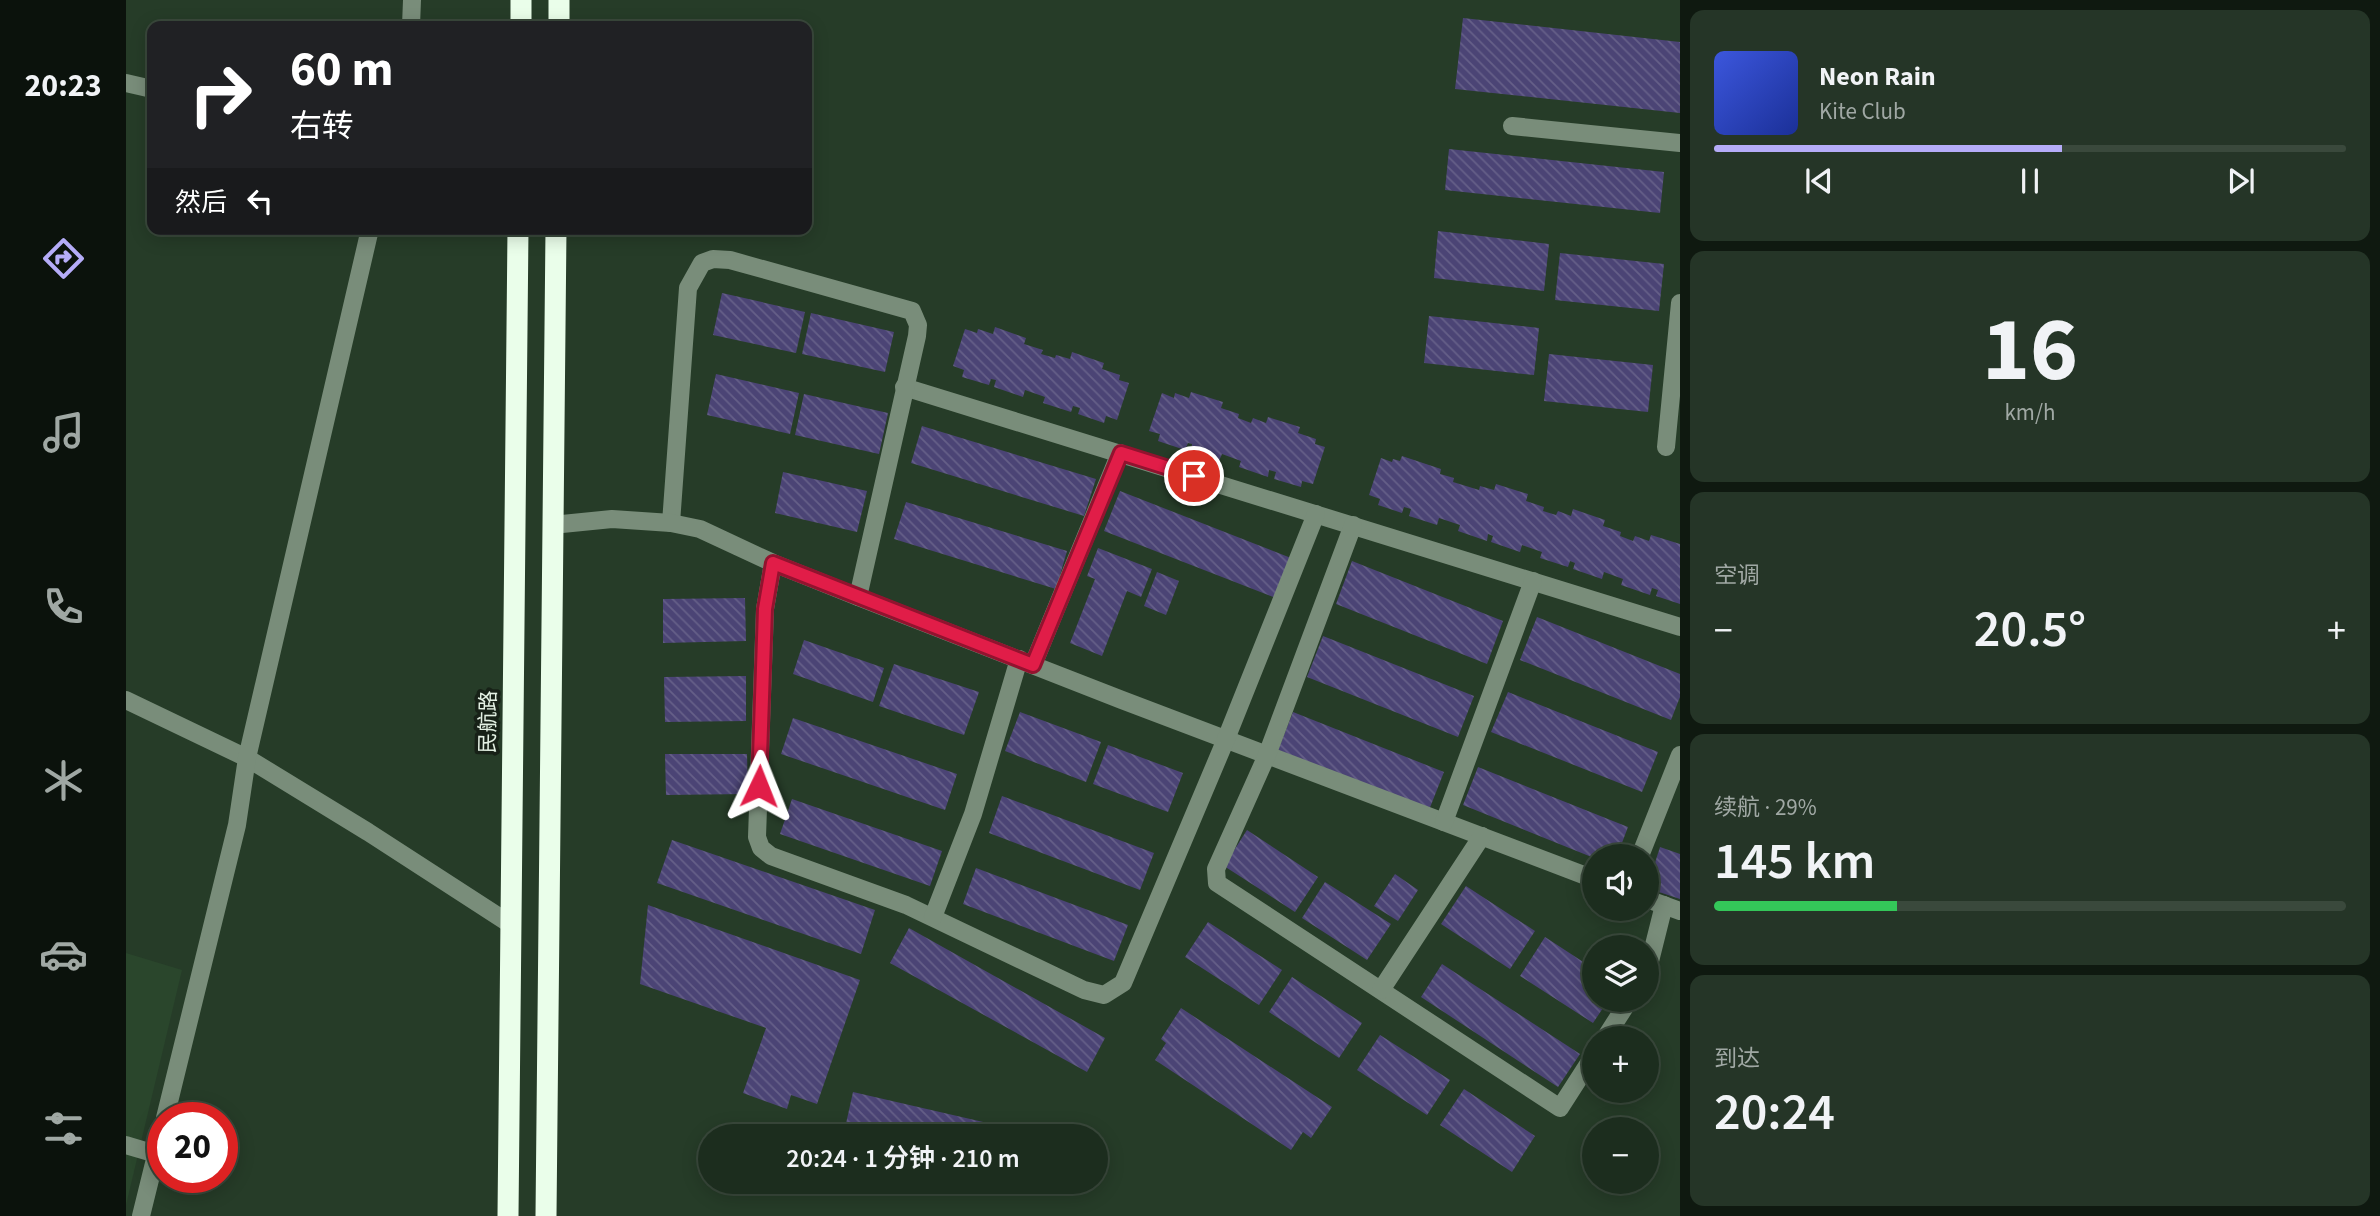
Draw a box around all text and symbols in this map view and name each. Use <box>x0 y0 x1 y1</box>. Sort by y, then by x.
text: 60 m <box>290 35 394 105</box>
icon: right <box>175 49 266 140</box>
text: Neon Rain <box>1819 58 1936 95</box>
text: 20:23 <box>24 63 102 109</box>
text: Kite Club <box>1819 95 1906 128</box>
text: 右转 <box>290 104 354 150</box>
icon: previous <box>1800 162 1838 200</box>
icon: pause <box>2011 162 2049 200</box>
icon: next <box>2222 162 2260 200</box>
icon: left <box>241 182 279 220</box>
text: 然后 <box>175 184 227 221</box>
icon: directions <box>39 234 88 283</box>
text: 16 <box>1982 286 2078 415</box>
text: km/h <box>2004 396 2056 429</box>
icon: music <box>39 408 88 457</box>
pin <box>1164 446 1224 506</box>
icon: arrive <box>1175 457 1213 495</box>
text: 空调 <box>1714 559 1760 592</box>
icon: phone <box>39 582 88 631</box>
text: 20.5° <box>1974 593 2086 667</box>
text: − <box>1714 604 1733 658</box>
text: + <box>2327 604 2346 658</box>
street label: 民航路 <box>472 690 504 754</box>
position arrow <box>722 749 796 823</box>
icon: climate <box>39 756 88 805</box>
text: 续航 · 29% <box>1714 791 1817 824</box>
text: 145 km <box>1714 825 1875 899</box>
map controls <box>1582 844 1659 1194</box>
button: sound <box>1582 844 1659 921</box>
icon: car <box>39 930 88 979</box>
button: layers <box>1582 935 1659 1012</box>
button: + <box>1582 1026 1659 1103</box>
text: 到达 <box>1714 1042 1760 1075</box>
text: 20:24 <box>1714 1076 1835 1150</box>
speed limit sign: 20 <box>147 1102 238 1193</box>
icon: filters <box>39 1104 88 1153</box>
button: − <box>1582 1117 1659 1194</box>
text: 20:24 · 1 分钟 · 210 m <box>786 1140 1020 1177</box>

